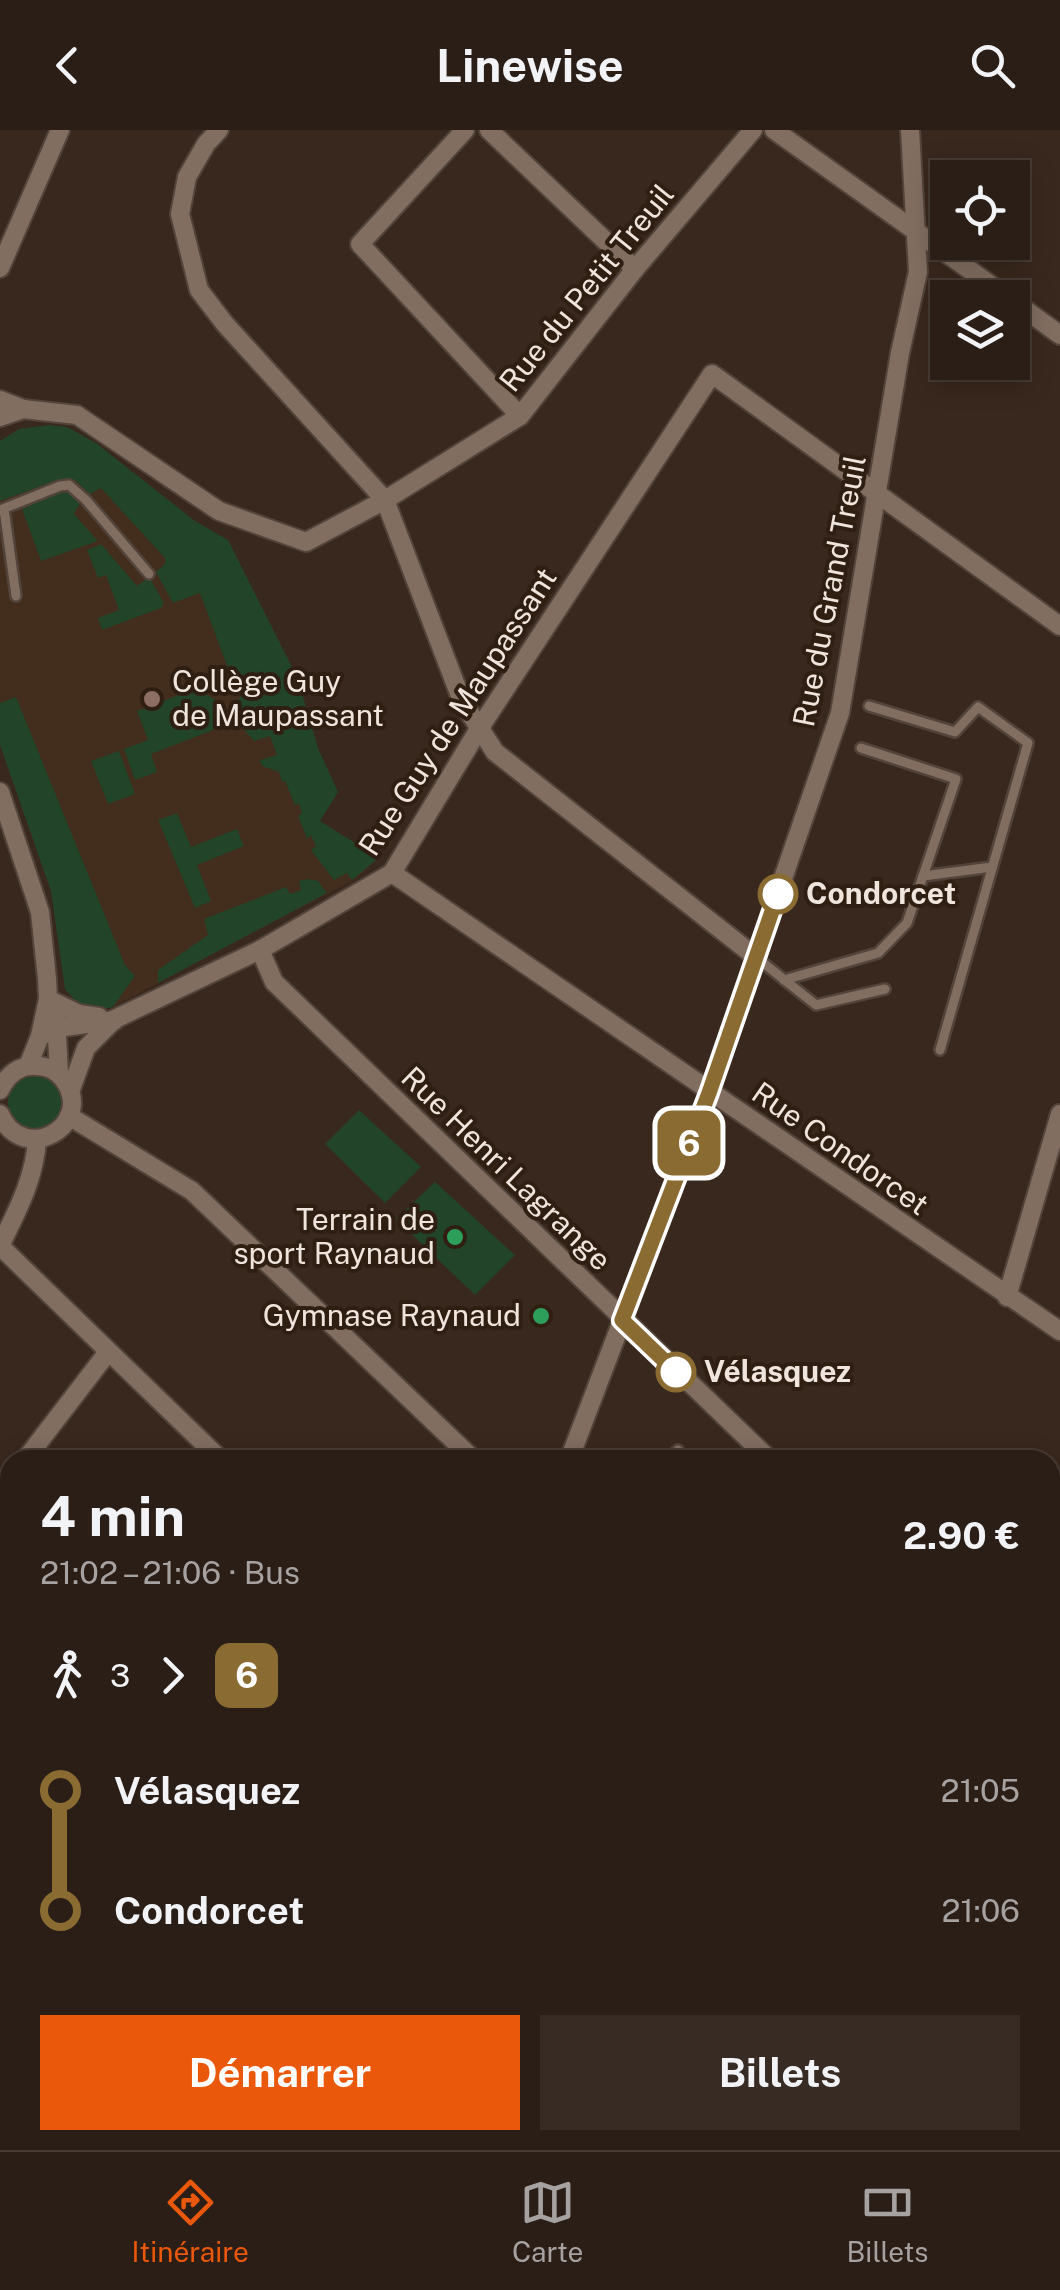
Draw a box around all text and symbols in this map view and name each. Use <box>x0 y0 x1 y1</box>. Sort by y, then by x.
icon: back <box>40 38 95 93</box>
icon: search <box>965 38 1020 93</box>
text: Linewise <box>436 39 624 92</box>
map controls <box>930 160 1030 380</box>
button: locate <box>930 160 1030 260</box>
street label: Rue du Petit Treuil <box>492 176 681 398</box>
button: layers <box>930 280 1030 380</box>
street label: Rue du Grand Treuil <box>785 452 873 730</box>
street label: Rue Guy de Maupassant <box>351 561 564 862</box>
place label: Collège Guy de Maupassant <box>172 663 384 733</box>
marker: Collège Guy de Maupassant <box>141 688 163 710</box>
marker: Condorcet <box>759 875 797 913</box>
place label: Condorcet <box>806 875 956 911</box>
street label: Rue Henri Lagrange <box>394 1059 619 1278</box>
street label: Rue Condorcet <box>745 1074 936 1222</box>
line badge: 6 <box>656 1110 722 1176</box>
text: 6 <box>677 1123 701 1164</box>
place label: Terrain de sport Raynaud <box>233 1201 435 1271</box>
marker: Terrain de sport Raynaud <box>444 1226 466 1248</box>
place label: Gymnase Raynaud <box>263 1297 521 1333</box>
marker: Gymnase Raynaud <box>530 1305 552 1327</box>
marker: Vélasquez <box>657 1353 695 1391</box>
place label: Vélasquez <box>704 1353 851 1389</box>
text: 4 min <box>40 1484 185 1548</box>
text: 2.90 € <box>903 1513 1020 1558</box>
text: 21:02 – 21:06 · Bus <box>40 1554 300 1591</box>
icon: walk <box>40 1648 95 1703</box>
icon: forward <box>145 1648 200 1703</box>
text: 6 <box>235 1655 258 1696</box>
text: 3 <box>110 1657 130 1694</box>
text: Vélasquez <box>114 1768 300 1813</box>
text: 21:05 <box>941 1772 1020 1809</box>
text: Condorcet <box>114 1888 304 1933</box>
text: 21:06 <box>941 1892 1020 1929</box>
button: Démarrer <box>40 2015 520 2130</box>
button: Billets <box>540 2015 1020 2130</box>
tab: Itinéraire <box>132 2175 249 2268</box>
tab: Carte <box>512 2175 583 2268</box>
tab: Billets <box>847 2175 928 2268</box>

